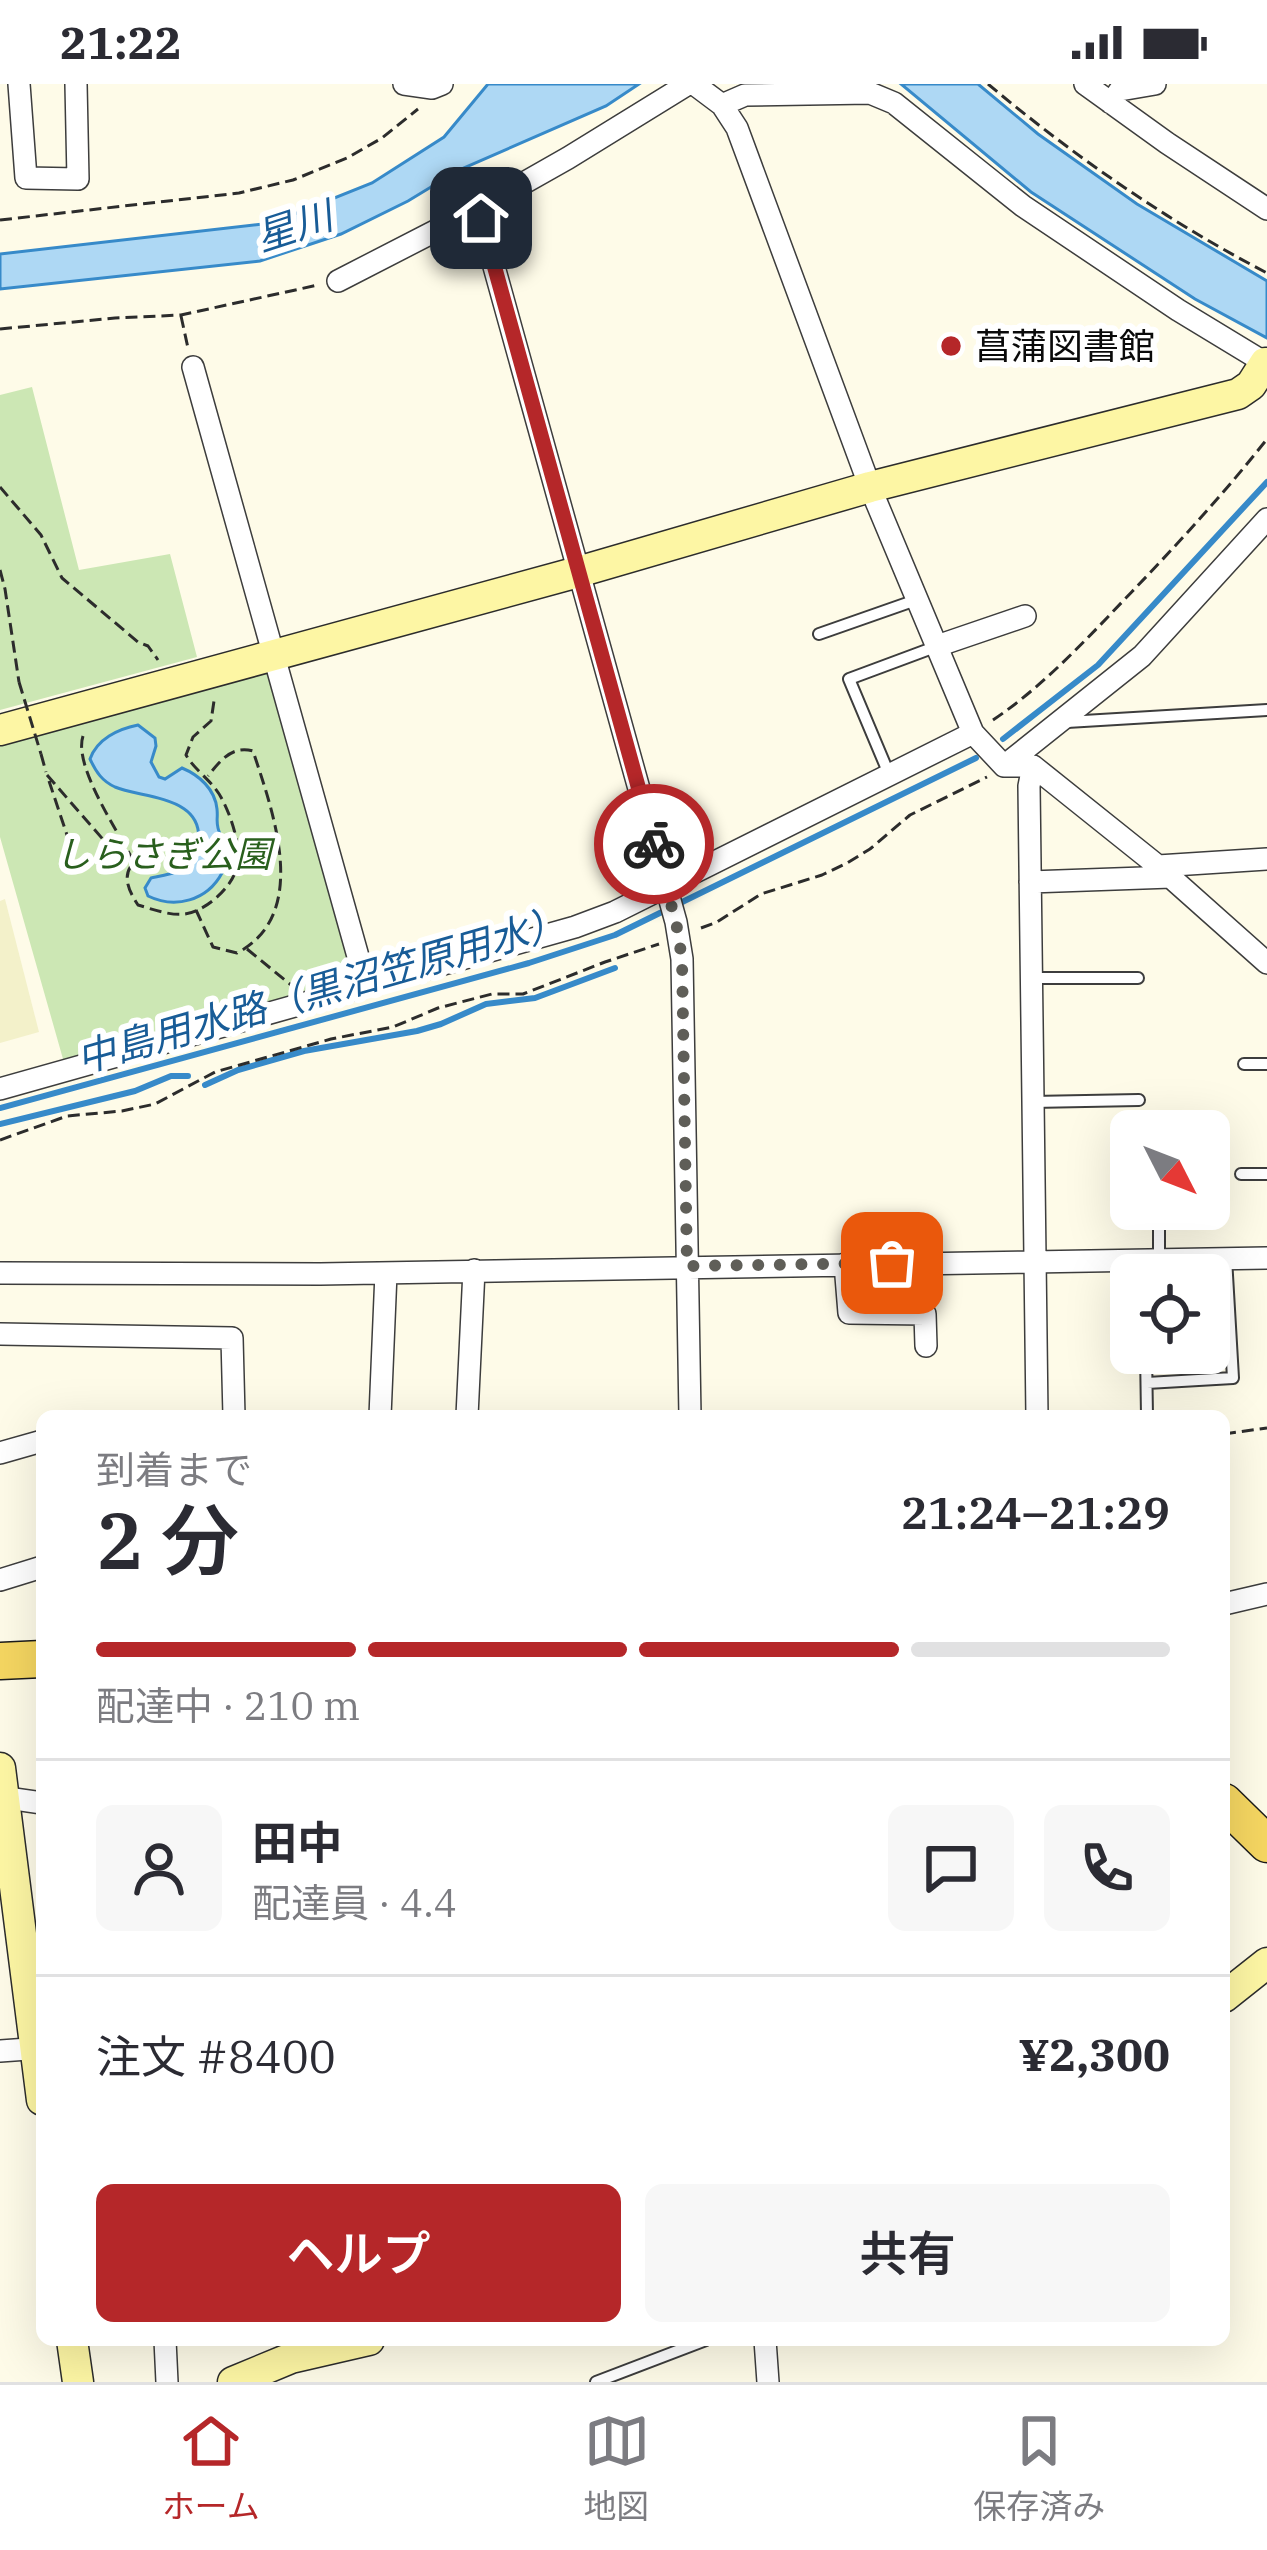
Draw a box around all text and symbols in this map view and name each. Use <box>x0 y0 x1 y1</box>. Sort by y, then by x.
text: 21:22 <box>60 13 182 71</box>
pin <box>430 167 532 269</box>
icon: home <box>448 185 514 251</box>
water label: 星川 <box>249 188 343 262</box>
place label: 菖蒲図書館 <box>975 322 1155 369</box>
marker: 菖蒲図書館 <box>938 333 964 359</box>
courier <box>594 784 714 904</box>
icon: bike <box>621 811 687 877</box>
park label: しらさぎ公園 <box>55 830 276 877</box>
water label: 中島用水路（黒沼笠原用水） <box>70 895 572 1084</box>
north arrow <box>1110 1110 1230 1230</box>
map controls <box>1110 1110 1230 1374</box>
pin <box>841 1212 943 1314</box>
icon: bag <box>859 1230 925 1296</box>
button: locate <box>1110 1254 1230 1374</box>
text: 到着まで <box>96 1444 252 1495</box>
text: 21:24–21:29 <box>901 1483 1170 1541</box>
text: 2 分 <box>96 1489 239 1590</box>
text: 配達中 · 210 m <box>96 1680 360 1731</box>
button: person <box>96 1805 222 1931</box>
button: chat <box>888 1805 1014 1931</box>
button: phone <box>1044 1805 1170 1931</box>
text: 田中 <box>252 1813 342 1871</box>
text: 配達員 · 4.4 <box>252 1877 457 1928</box>
text: ¥2,300 <box>1019 2025 1170 2083</box>
text: 注文 #8400 <box>96 2027 336 2085</box>
button: ヘルプ <box>96 2184 621 2322</box>
button: 共有 <box>645 2184 1170 2322</box>
tab: ホーム <box>162 2408 260 2528</box>
tab: 地図 <box>584 2408 650 2528</box>
tab: 保存済み <box>973 2408 1105 2528</box>

